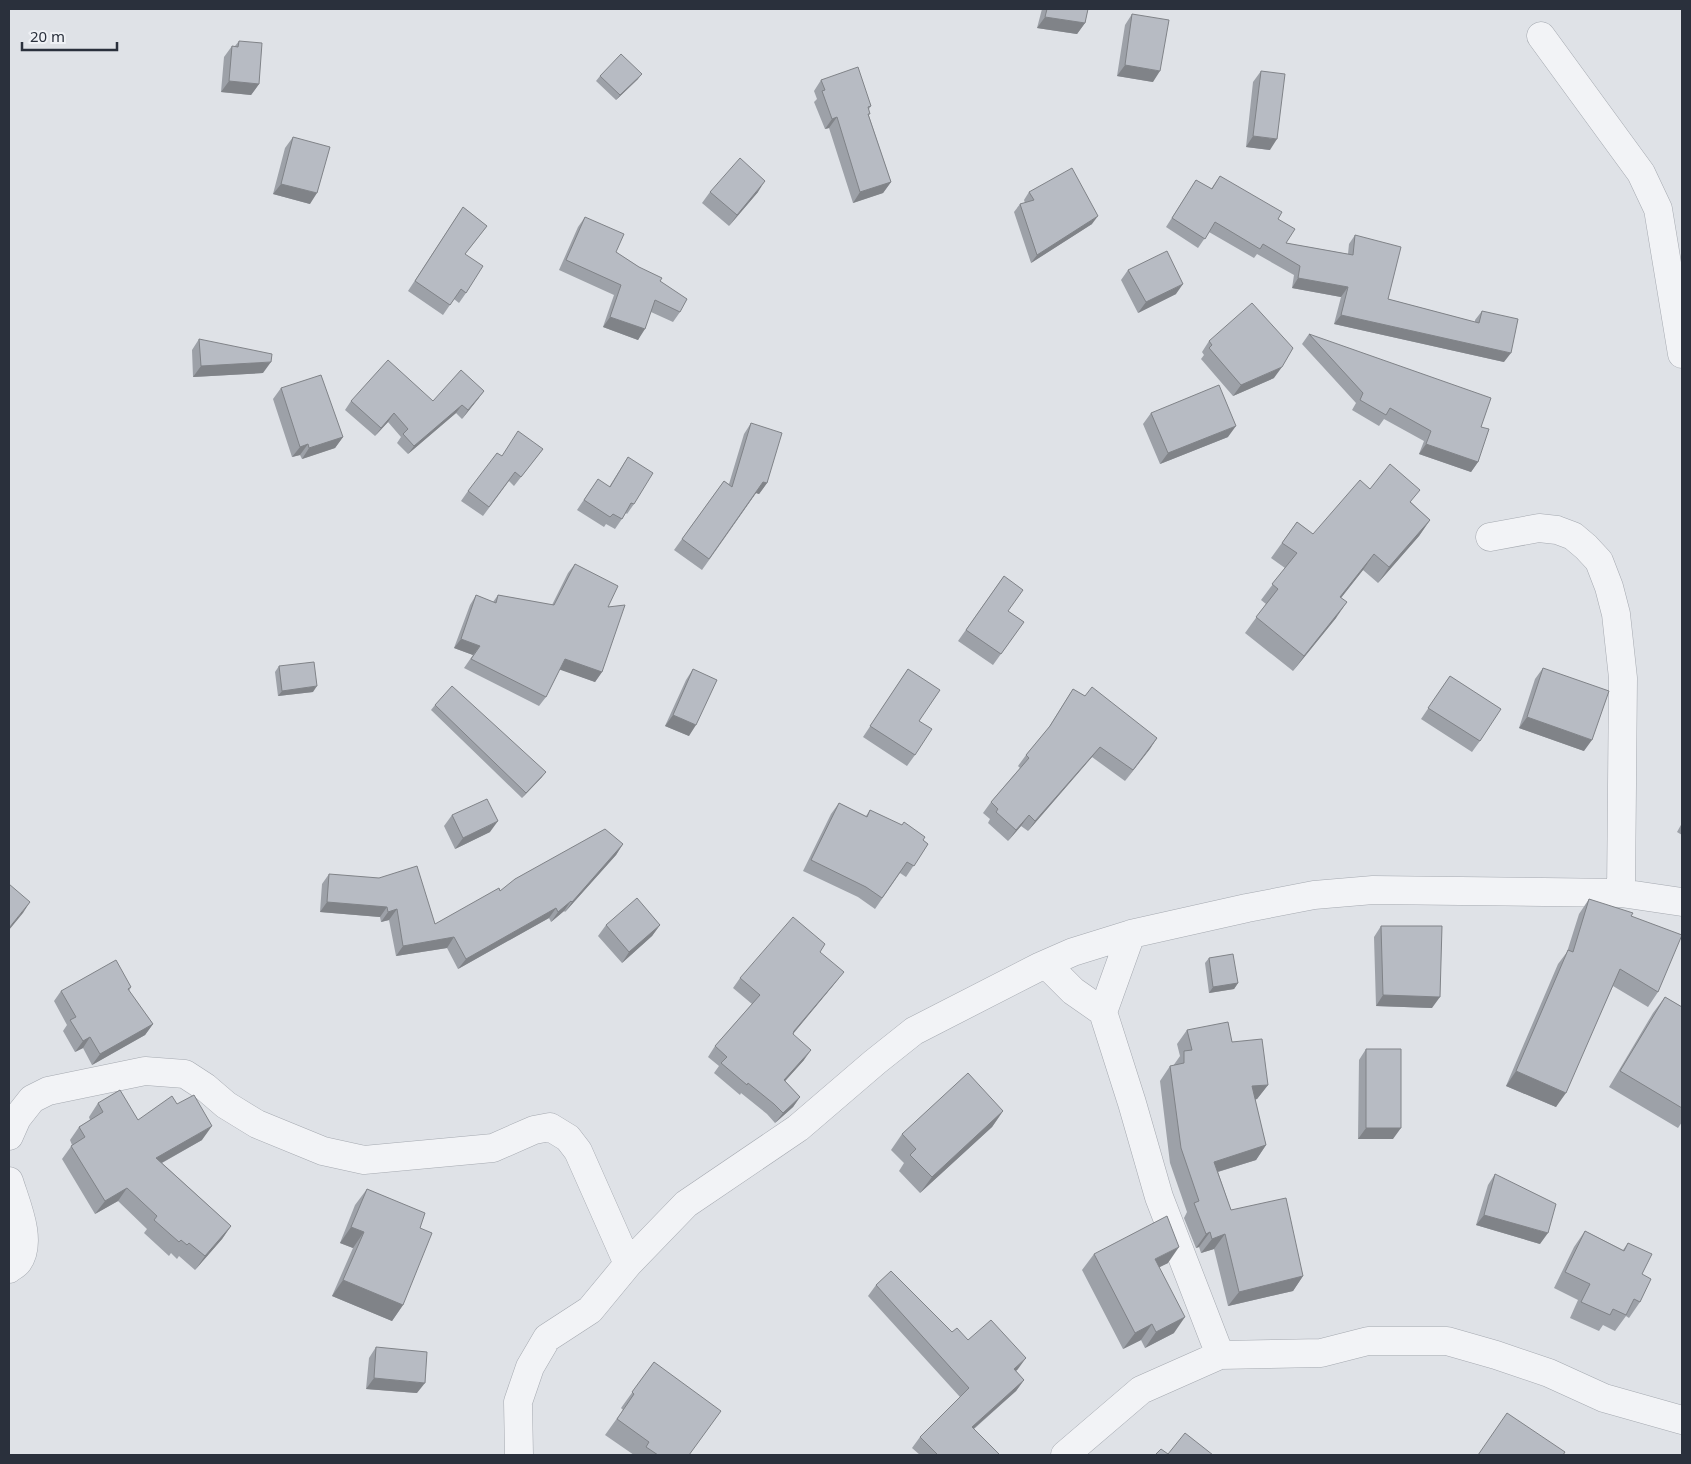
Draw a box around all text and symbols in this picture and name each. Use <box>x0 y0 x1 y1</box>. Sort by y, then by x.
scale bar <box>22 20 118 52</box>
text: 20 m <box>30 26 65 46</box>

